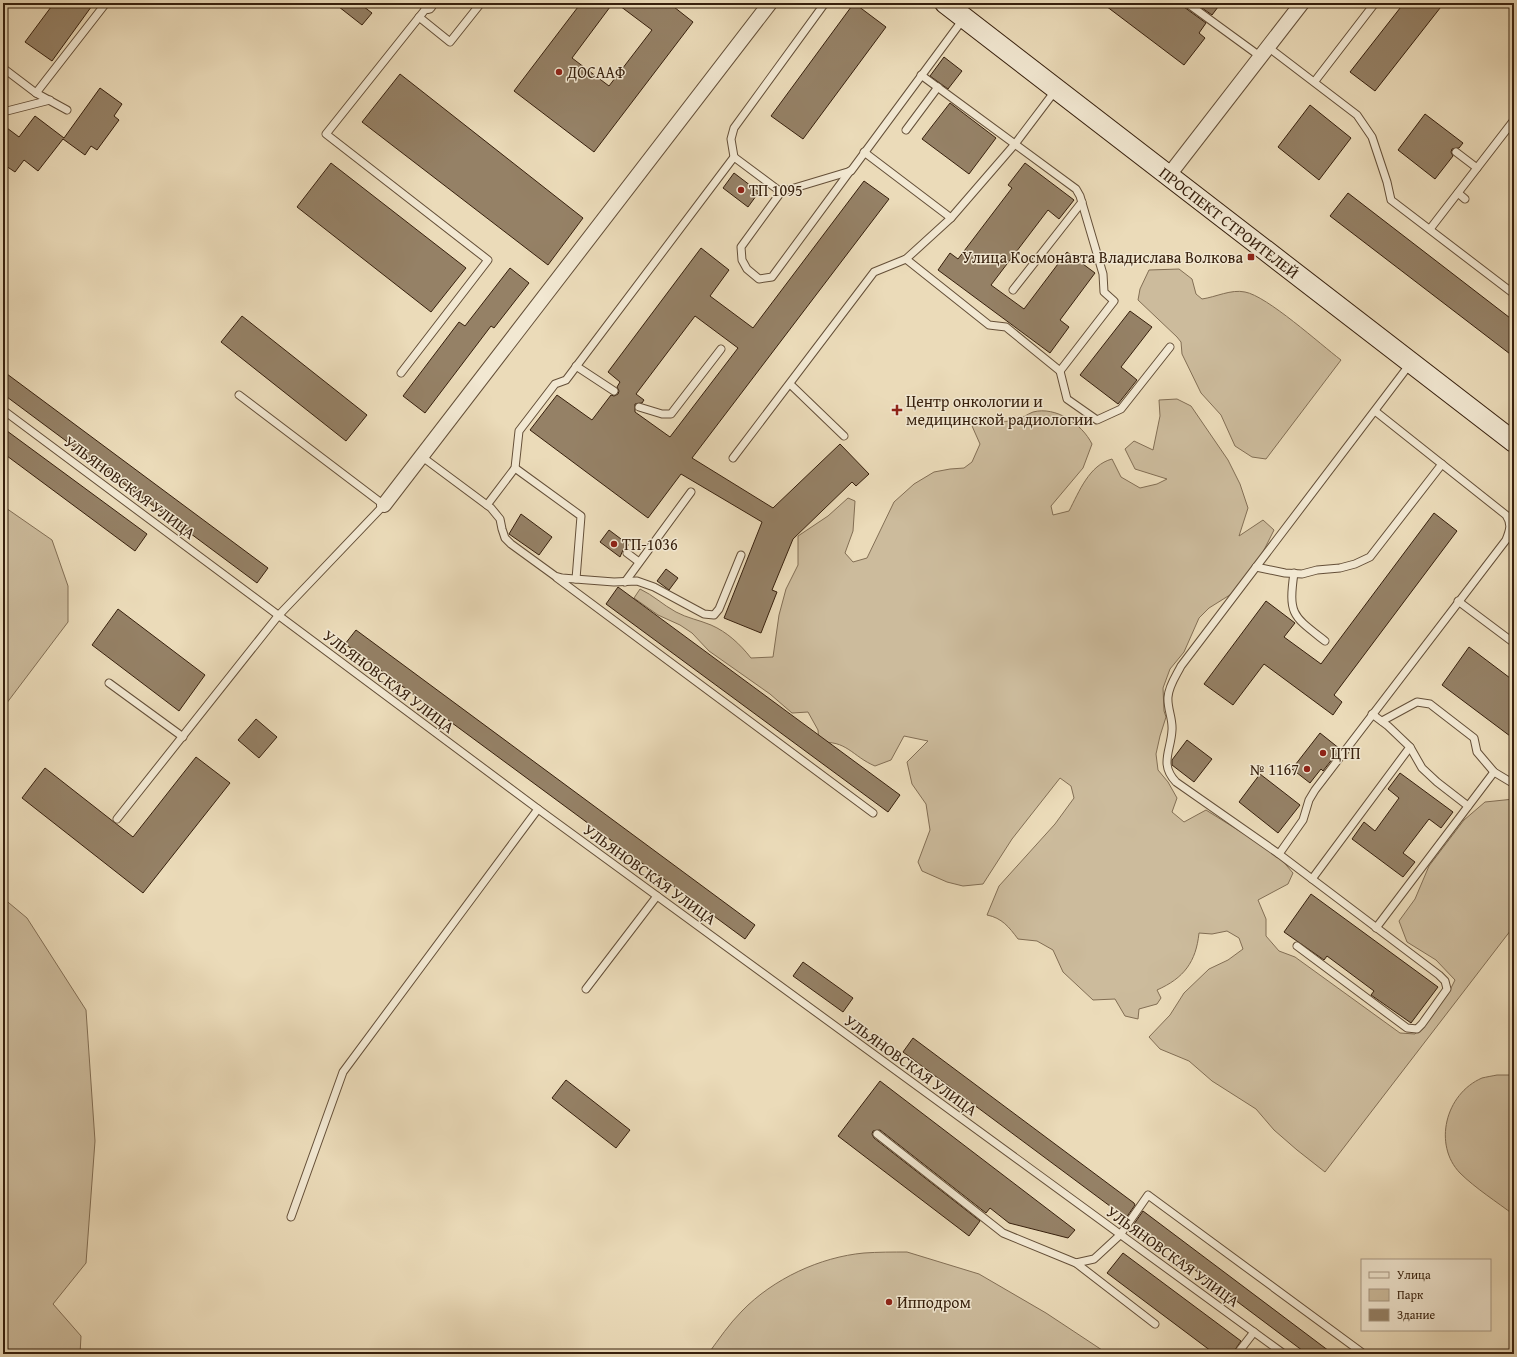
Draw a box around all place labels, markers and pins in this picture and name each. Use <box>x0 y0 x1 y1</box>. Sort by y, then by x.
place label: ДОСААФ <box>566 60 625 84</box>
marker: ДОСААФ <box>554 67 564 77</box>
place label: ТП 1095 <box>749 178 803 202</box>
marker: ТП 1095 <box>736 185 746 195</box>
place label: Улица Космонавта Владислава Волкова <box>962 245 1243 269</box>
marker: Улица Космонавта Владислава Волкова <box>1246 252 1256 262</box>
place label: Центр онкологии и медицинской радиологии <box>906 389 1094 431</box>
marker: Центр онкологии и медицинской радиологии <box>891 404 903 416</box>
place label: ТП-1036 <box>622 532 678 556</box>
marker: ТП-1036 <box>609 539 619 549</box>
place label: ЦТП <box>1331 741 1361 765</box>
marker: ЦТП <box>1318 748 1328 758</box>
place label: № 1167 <box>1250 757 1299 781</box>
marker: № 1167 <box>1302 764 1312 774</box>
place label: Ипподром <box>897 1290 971 1314</box>
marker: Ипподром <box>884 1297 894 1307</box>

